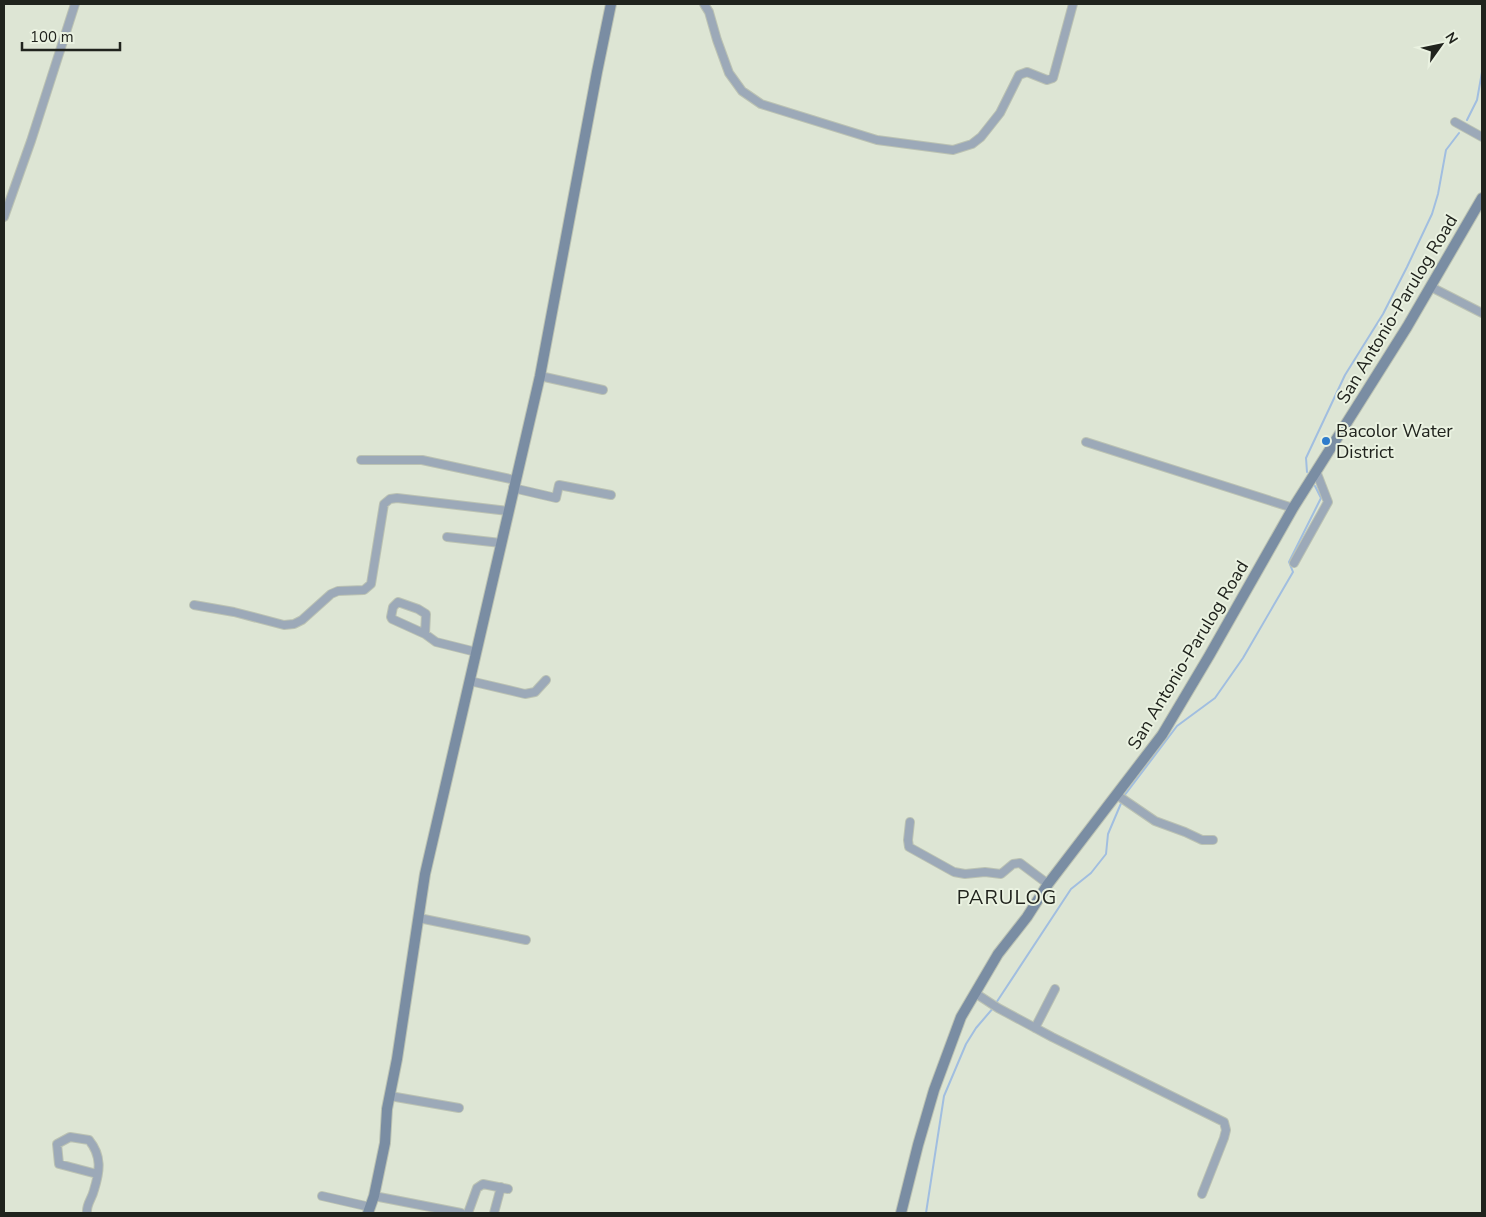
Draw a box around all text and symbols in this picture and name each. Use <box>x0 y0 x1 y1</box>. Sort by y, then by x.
scale bar <box>22 20 120 52</box>
north arrow <box>1416 20 1466 70</box>
text: 100 m <box>30 27 74 47</box>
text: N <box>1441 29 1462 48</box>
street label: San Antonio-Parulog Road <box>1331 210 1463 408</box>
place label: Bacolor Water District <box>1336 419 1453 464</box>
marker: Bacolor Water District <box>1320 435 1332 447</box>
street label: San Antonio-Parulog Road <box>1122 556 1254 754</box>
district label: PARULOG <box>957 884 1057 911</box>

